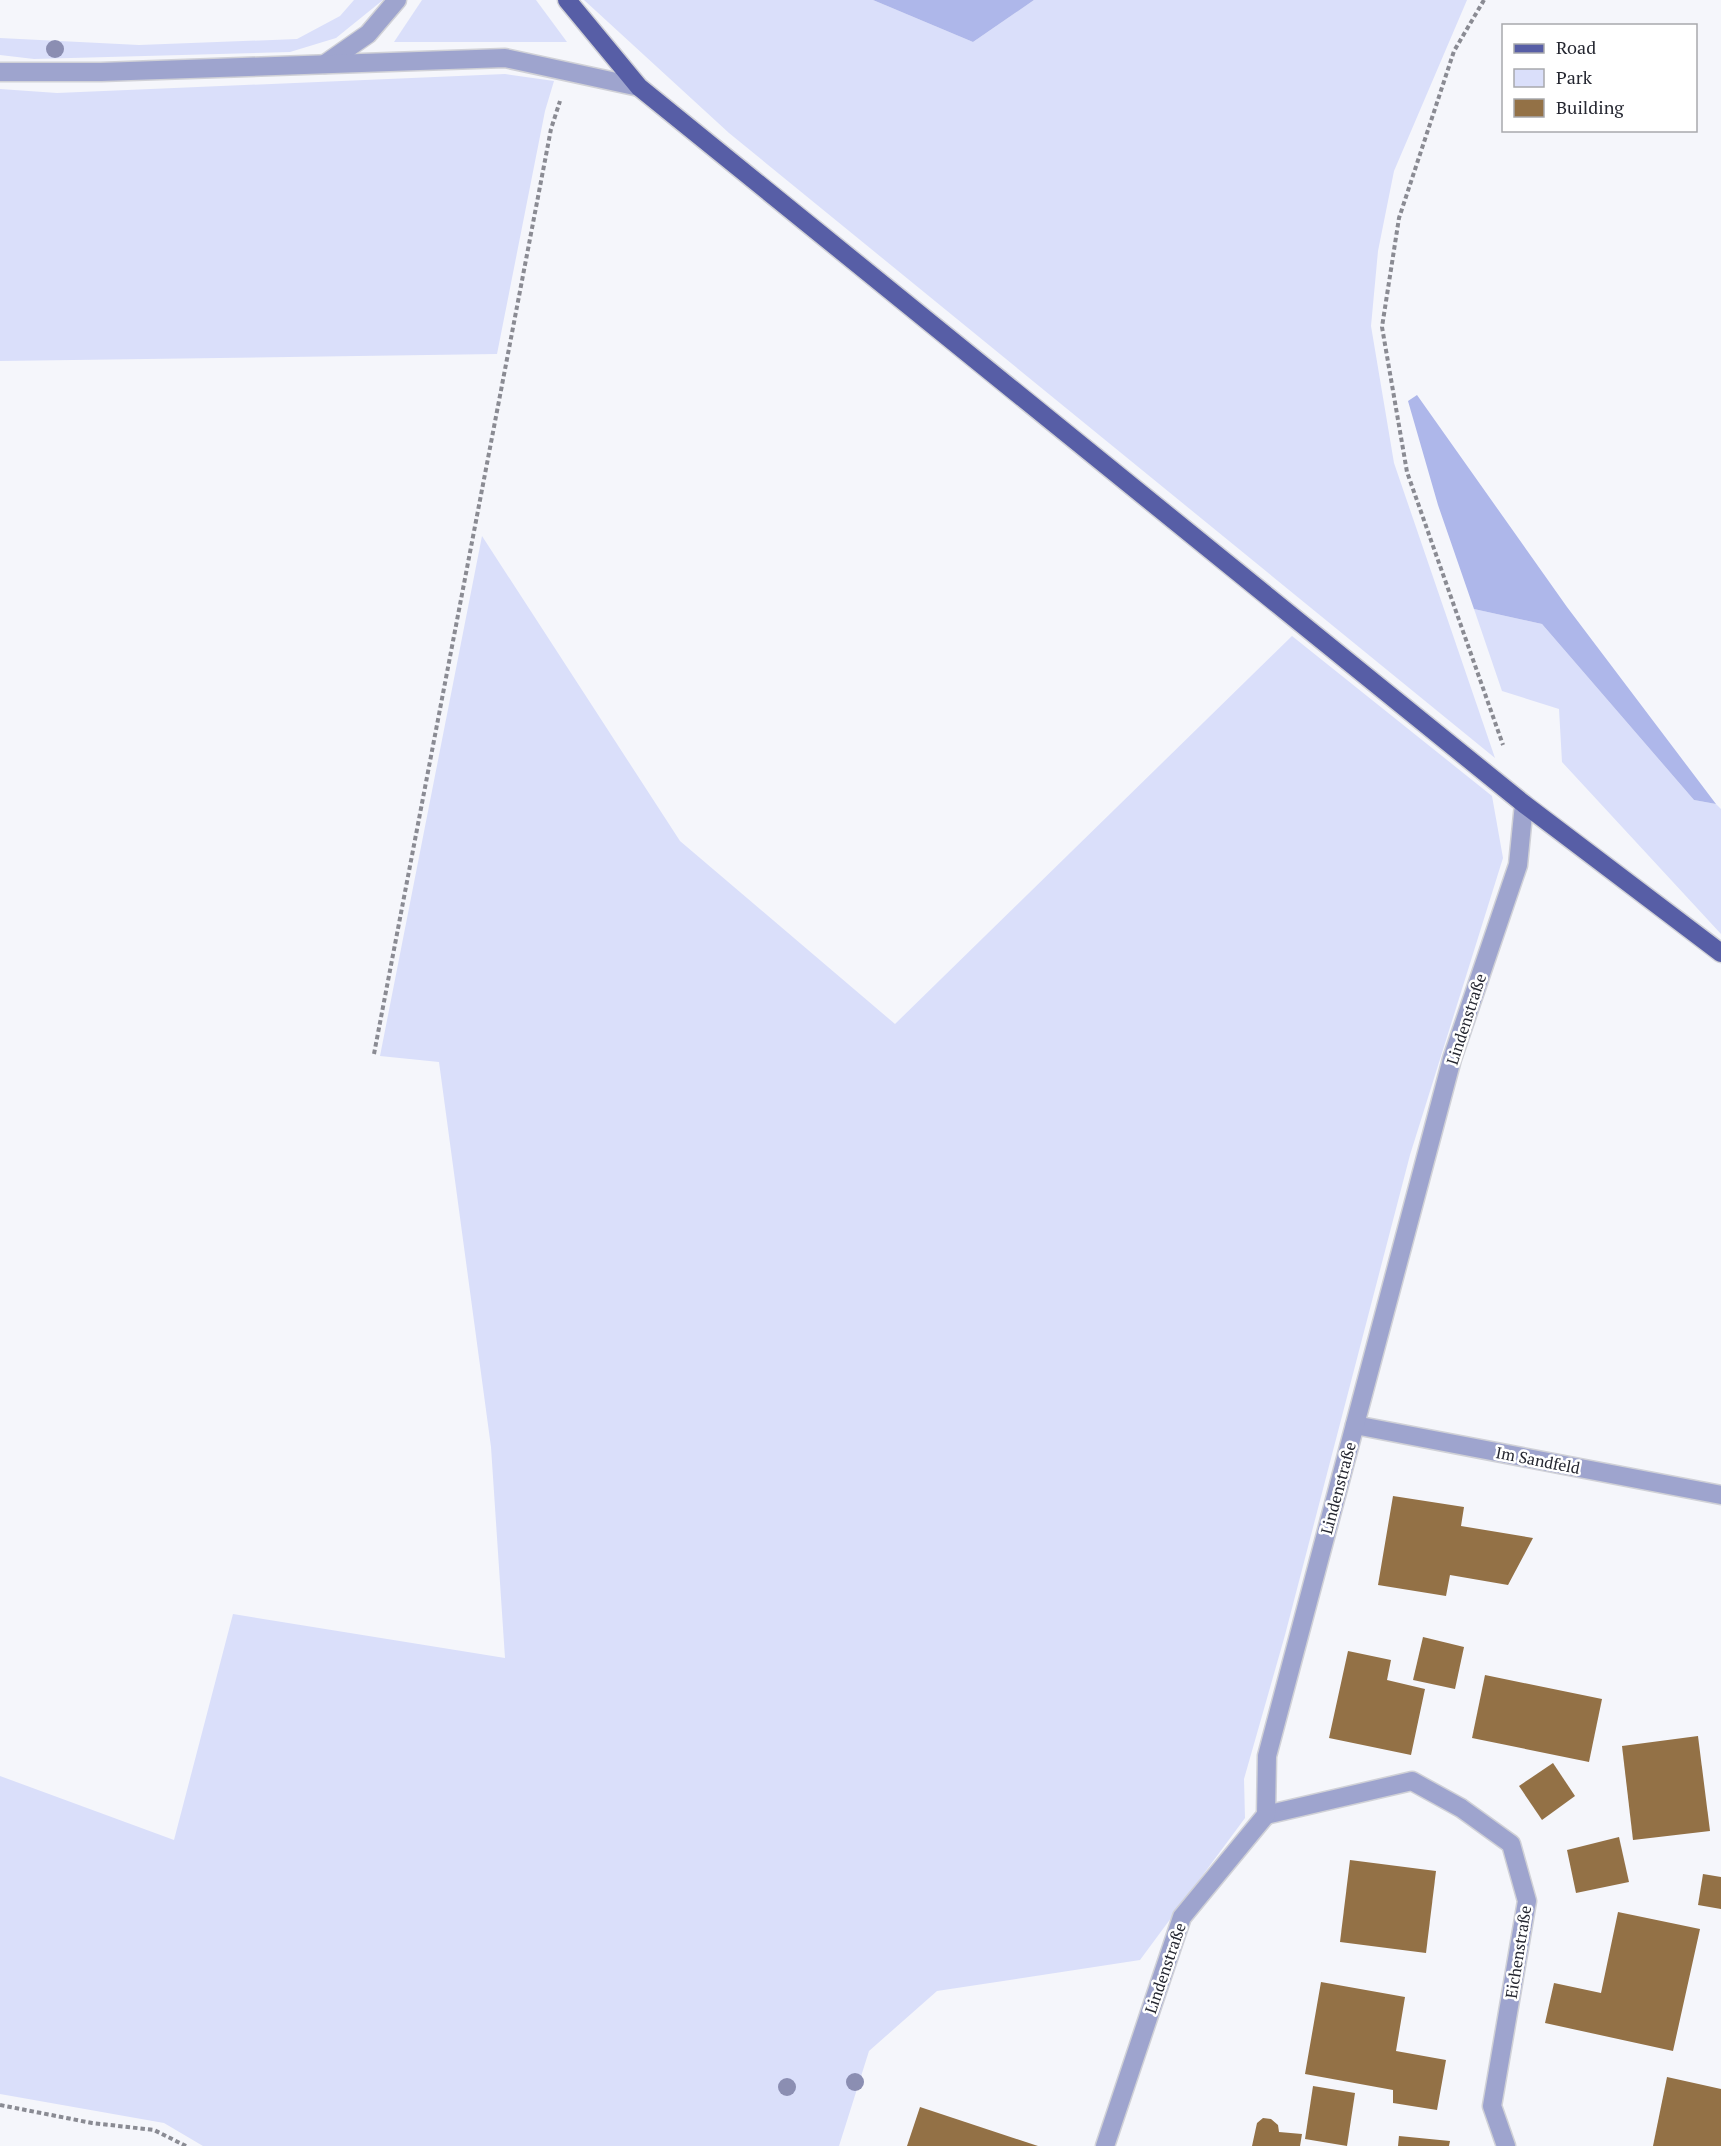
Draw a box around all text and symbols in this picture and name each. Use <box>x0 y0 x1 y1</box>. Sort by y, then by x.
legend <box>1502 24 1697 132</box>
text: Road <box>1556 35 1596 59</box>
text: Park <box>1556 65 1593 89</box>
text: Building <box>1556 95 1624 119</box>
street label: Lindenstraße <box>1441 970 1491 1068</box>
street label: Lindenstraße <box>1315 1439 1361 1537</box>
street label: Im Sandfeld <box>1494 1441 1582 1479</box>
street label: Eichenstraße <box>1500 1904 1536 2000</box>
street label: Lindenstraße <box>1139 1920 1191 2016</box>

